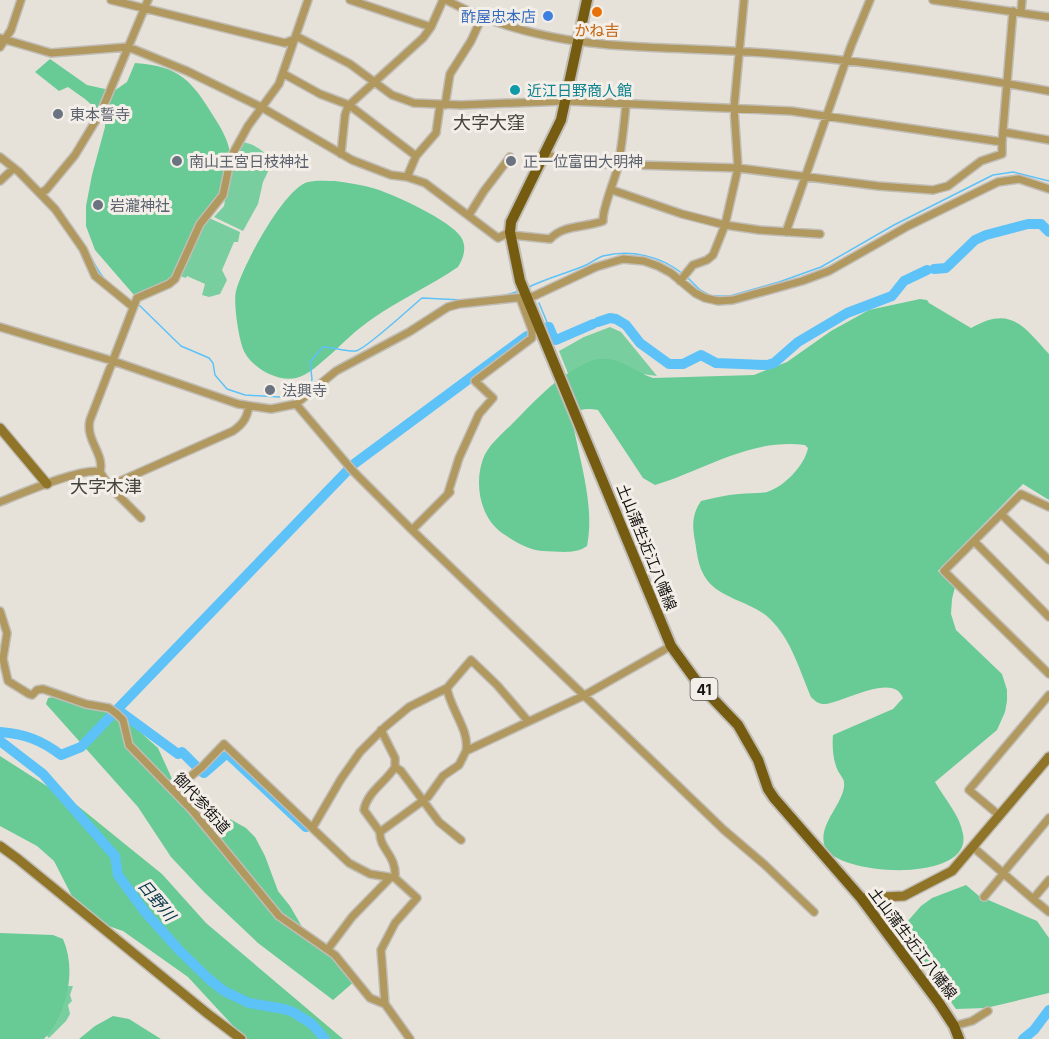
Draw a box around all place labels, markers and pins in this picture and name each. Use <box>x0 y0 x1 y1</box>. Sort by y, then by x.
marker: かね吉 <box>590 5 604 19</box>
place label: 酢屋忠本店 <box>461 7 536 26</box>
marker: 酢屋忠本店 <box>541 9 555 23</box>
place label: かね吉 <box>574 21 620 40</box>
place label: 近江日野商人館 <box>527 81 632 100</box>
marker: 近江日野商人館 <box>508 83 522 97</box>
place label: 東本誓寺 <box>70 105 130 124</box>
marker: 東本誓寺 <box>51 107 65 121</box>
place label: 南山王宮日枝神社 <box>189 152 309 171</box>
place label: 正一位富田大明神 <box>523 152 643 171</box>
marker: 南山王宮日枝神社 <box>170 154 184 168</box>
marker: 正一位富田大明神 <box>504 154 518 168</box>
place label: 岩瀧神社 <box>110 196 170 215</box>
marker: 岩瀧神社 <box>91 198 105 212</box>
place label: 法興寺 <box>282 381 327 400</box>
marker: 法興寺 <box>263 383 277 397</box>

